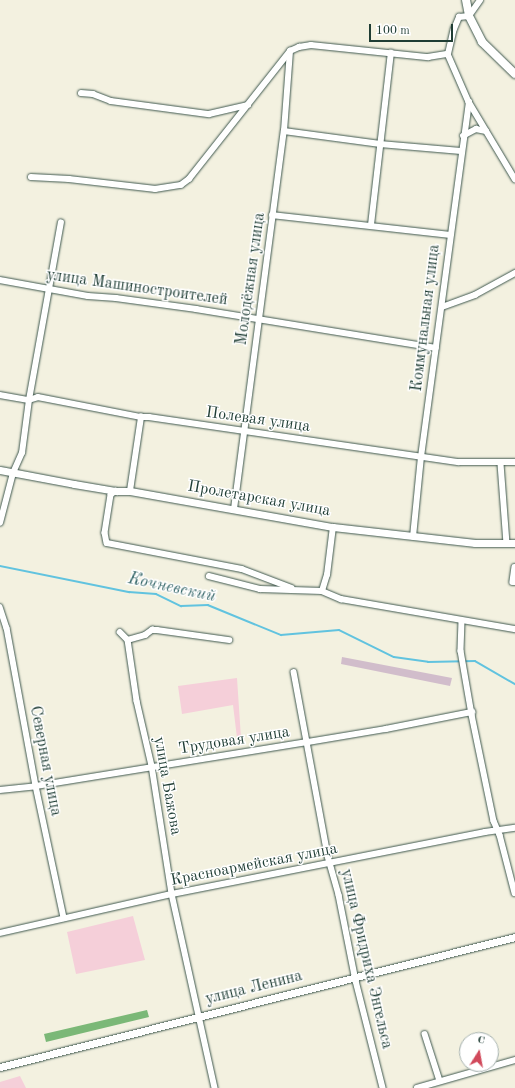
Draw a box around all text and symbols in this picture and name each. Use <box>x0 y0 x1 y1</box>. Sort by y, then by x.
scale bar <box>371 16 455 42</box>
text: 100 m <box>376 25 410 37</box>
street label: Молодёжная улица <box>232 211 270 347</box>
street label: Коммунальная улица <box>407 243 445 393</box>
street label: улица Машиностроителей <box>45 266 229 310</box>
street label: Полевая улица <box>205 403 311 437</box>
street label: Пролетарская улица <box>186 477 332 521</box>
water label: Кочневский <box>126 569 218 607</box>
street label: Северная улица <box>25 704 65 818</box>
street label: Трудовая улица <box>177 723 291 759</box>
street label: улица Бажова <box>149 735 185 837</box>
street label: Красноармейская улица <box>169 839 339 891</box>
street label: улица Фридриха Энгельса <box>336 867 396 1051</box>
street label: улица Ленина <box>204 967 304 1009</box>
north arrow <box>459 1032 499 1072</box>
text: С <box>477 1035 486 1047</box>

